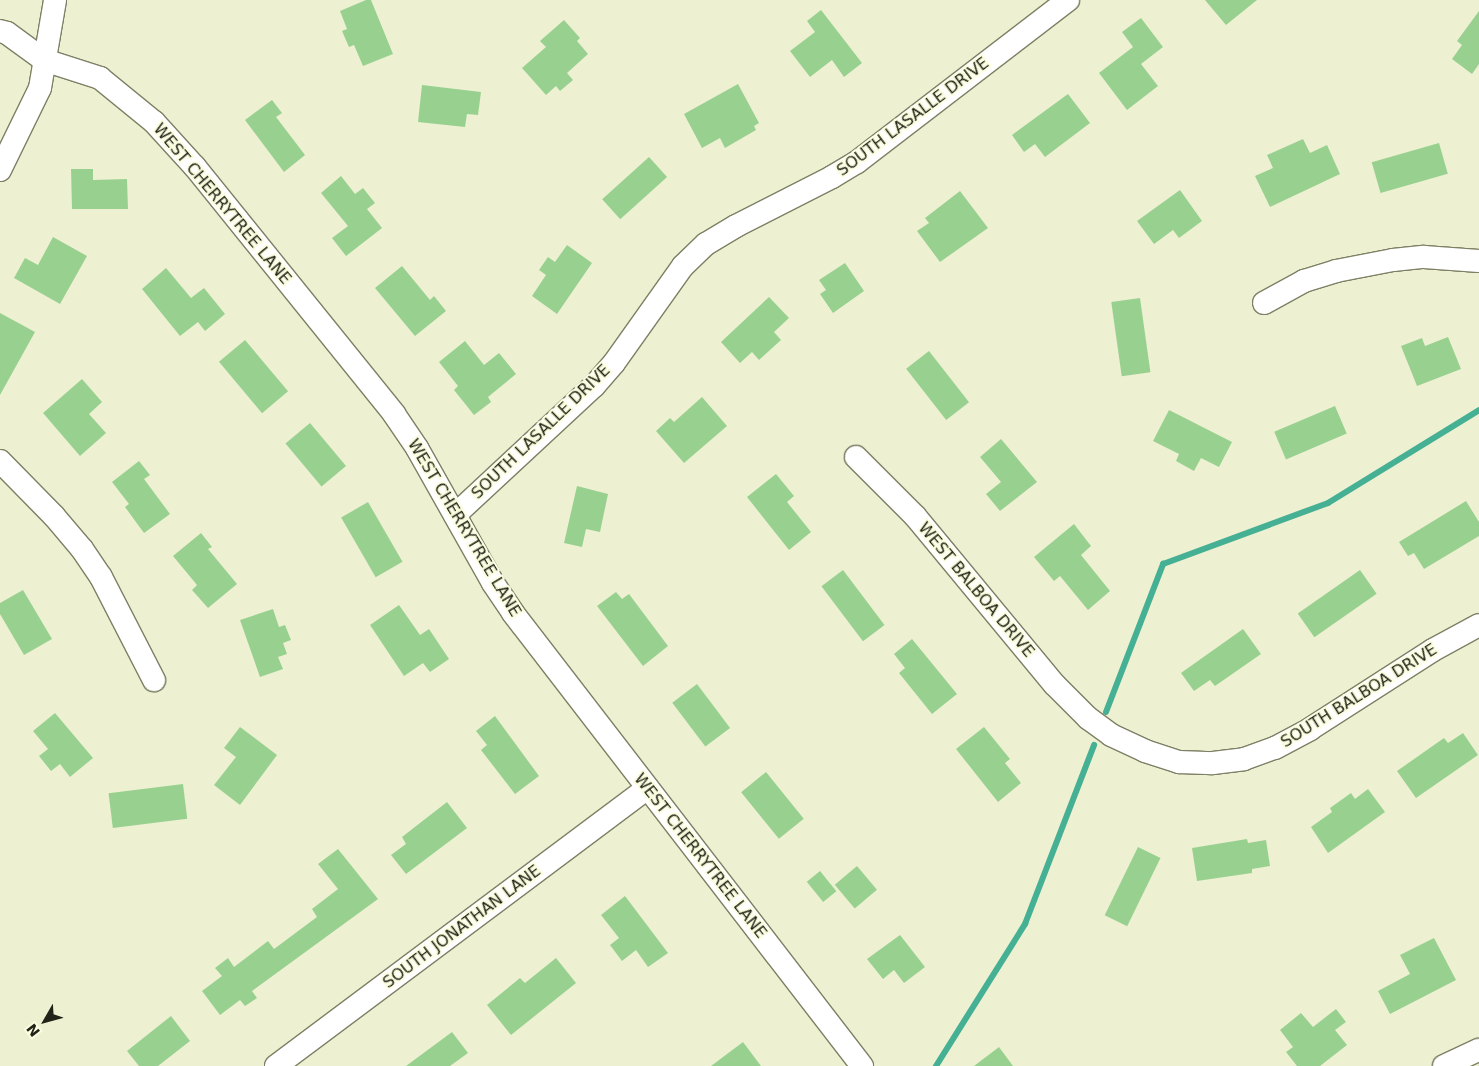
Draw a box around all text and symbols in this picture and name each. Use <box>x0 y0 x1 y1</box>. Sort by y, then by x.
street label: SOUTH LASALLE DRIVE <box>833 54 993 180</box>
street label: WEST CHERRYTREE LANE <box>149 120 295 288</box>
street label: SOUTH LASALLE DRIVE <box>468 361 614 503</box>
street label: WEST CHERRYTREE LANE <box>403 436 525 620</box>
street label: WEST BALBOA DRIVE <box>914 519 1038 661</box>
street label: SOUTH BALBOA DRIVE <box>1277 640 1441 752</box>
street label: WEST CHERRYTREE LANE <box>630 770 770 942</box>
street label: SOUTH JONATHAN LANE <box>379 861 545 993</box>
north arrow <box>20 996 70 1046</box>
text: N <box>23 1021 43 1040</box>

